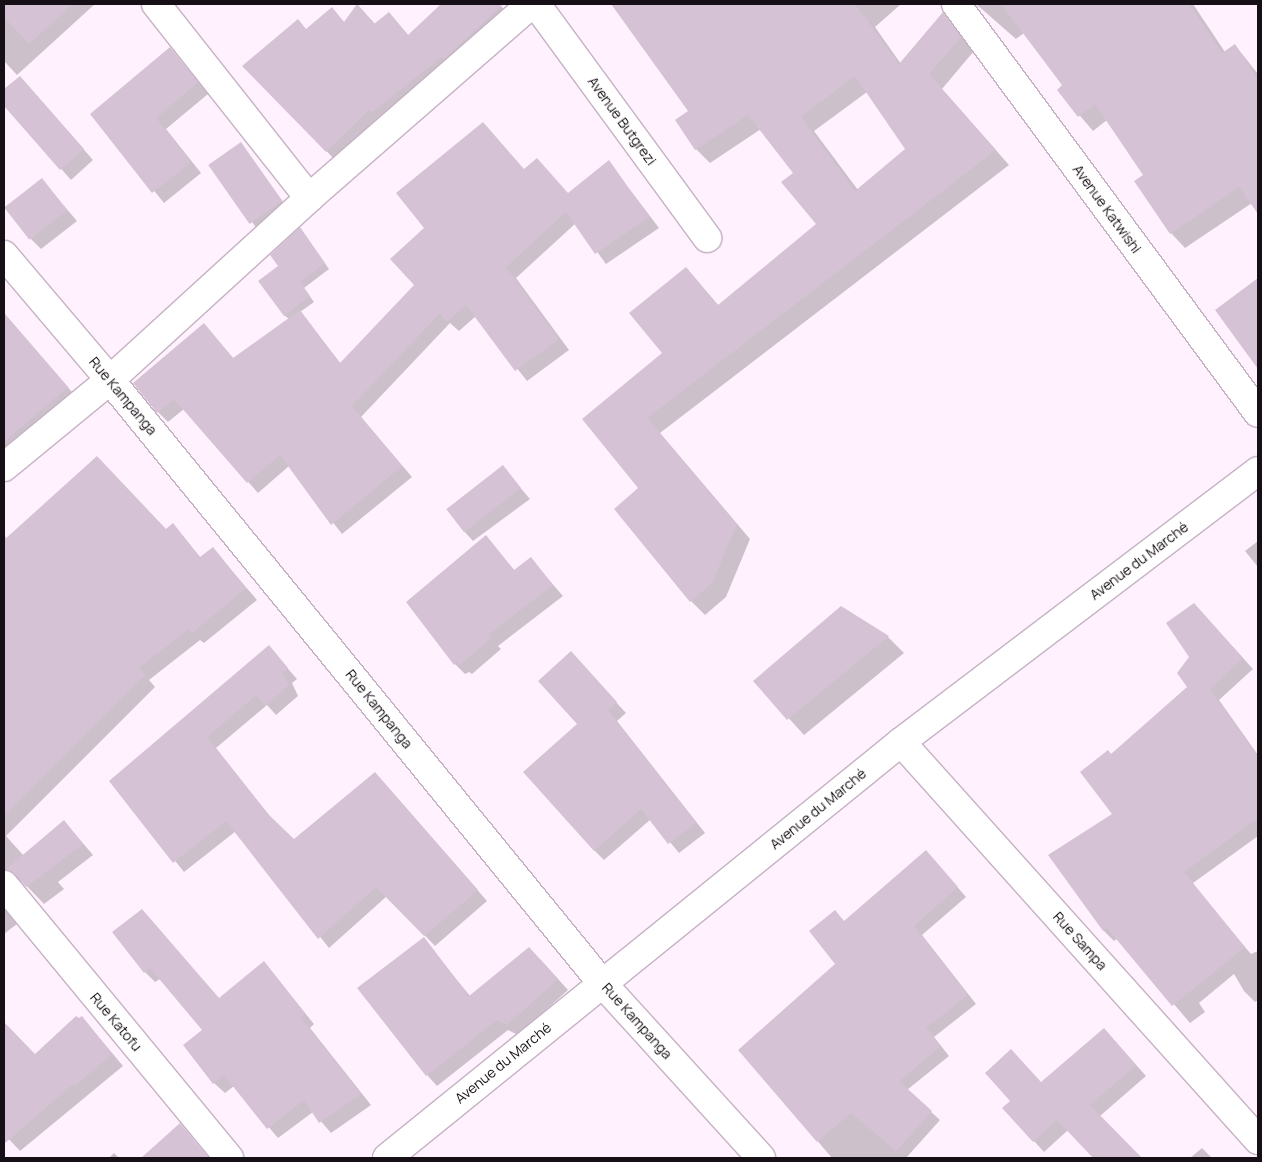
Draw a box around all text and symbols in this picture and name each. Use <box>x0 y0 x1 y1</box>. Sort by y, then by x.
street label: Avenue Butgrezi <box>584 73 660 169</box>
street label: Avenue Katwishi <box>1069 161 1145 257</box>
street label: Rue Kampanga <box>86 354 160 438</box>
street label: Avenue du Marché <box>1086 519 1192 603</box>
street label: Rue Kampanga <box>342 666 416 752</box>
street label: Avenue du Marché <box>767 765 869 853</box>
street label: Rue Sampa <box>1050 908 1110 974</box>
street label: Rue Kampanga <box>598 980 676 1062</box>
street label: Rue Katofu <box>87 989 145 1055</box>
street label: Avenue du Marché <box>452 1019 554 1107</box>

